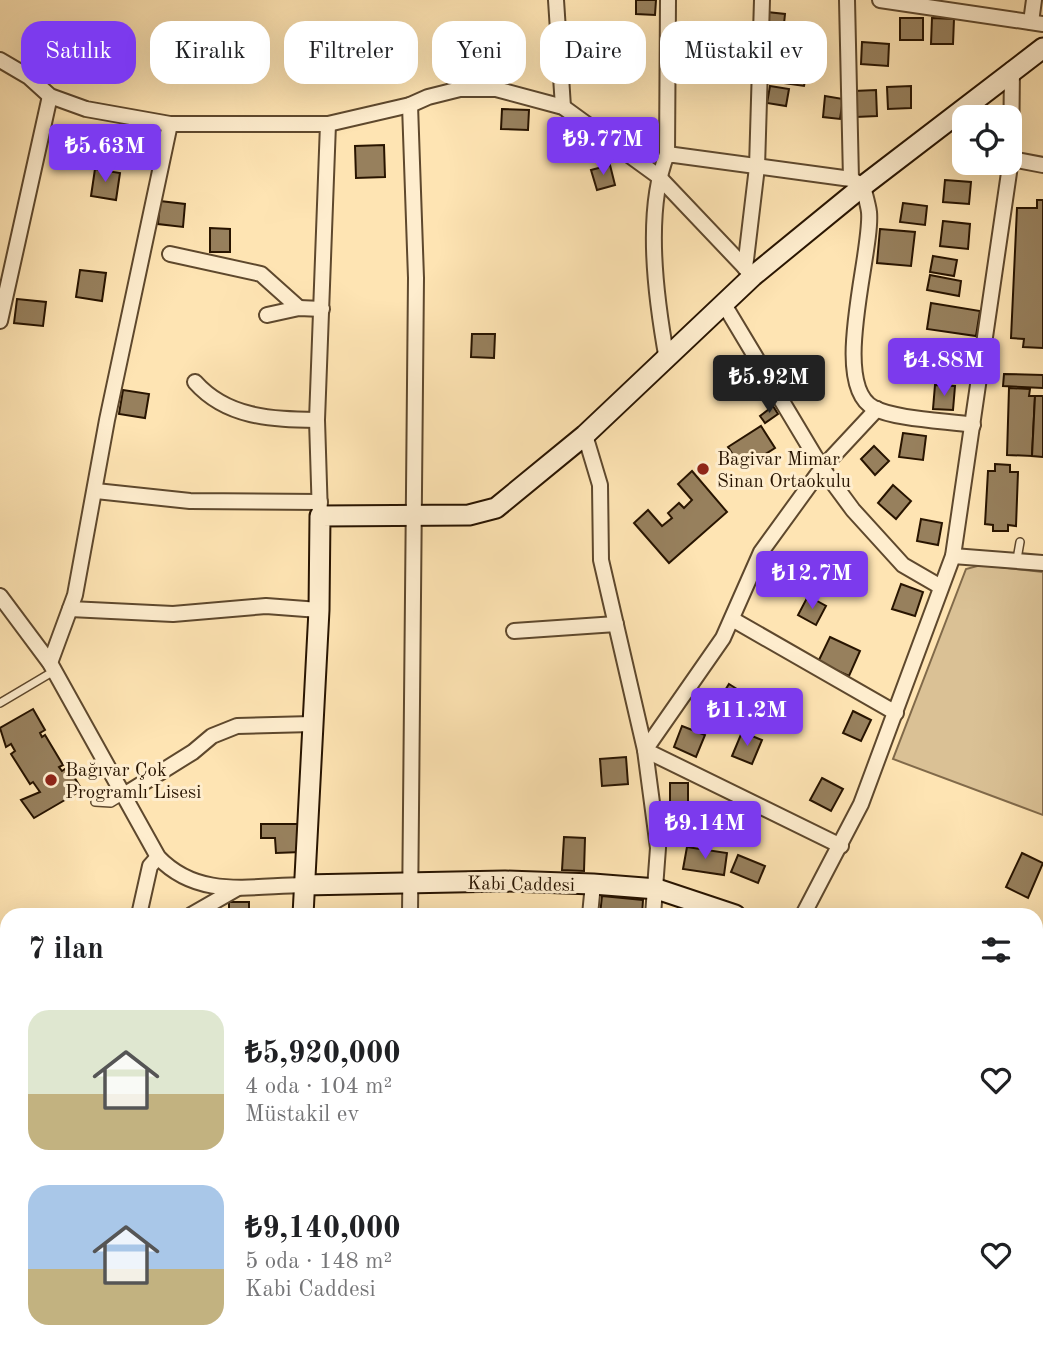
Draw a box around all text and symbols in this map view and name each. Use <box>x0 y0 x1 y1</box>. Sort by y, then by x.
chip: Satılık <box>21 21 136 84</box>
chip: Kiralık <box>150 21 270 84</box>
chip: Filtreler <box>284 21 418 84</box>
chip: Yeni <box>432 21 526 84</box>
chip: Daire <box>540 21 646 84</box>
chip: Müstakil ev <box>660 21 827 84</box>
map controls <box>952 105 1022 175</box>
button: locate <box>952 105 1022 175</box>
pin: ₺9.77M <box>546 118 660 177</box>
pin: ₺5.63M <box>48 124 162 184</box>
text: ₺9.77M <box>563 128 643 151</box>
text: ₺5.63M <box>65 135 145 158</box>
pin: ₺4.88M <box>887 338 1001 398</box>
text: ₺4.88M <box>904 349 984 372</box>
pin: ₺5.92M <box>712 356 826 415</box>
text: ₺5.92M <box>729 366 809 389</box>
place label: Bagivar Mimar Sinan Ortaokulu <box>717 451 851 492</box>
marker: Bagivar Mimar Sinan Ortaokulu <box>695 461 711 477</box>
pin: ₺12.7M <box>755 552 869 611</box>
text: ₺12.7M <box>772 562 852 585</box>
pin: ₺11.2M <box>690 688 804 748</box>
text: ₺11.2M <box>707 699 787 722</box>
place label: Bağıvar Çok Programlı Lisesi <box>65 762 201 803</box>
marker: Bağıvar Çok Programlı Lisesi <box>43 772 59 788</box>
pin: ₺9.14M <box>648 802 762 861</box>
text: ₺9.14M <box>665 812 745 835</box>
street label: Kabi Caddesi <box>467 875 575 896</box>
icon: filters <box>977 931 1015 969</box>
text: 7 ilan <box>28 935 104 965</box>
icon: home <box>84 1038 168 1122</box>
text: ₺5,920,000 <box>245 1039 401 1069</box>
icon: heart <box>977 1061 1015 1099</box>
text: 4 oda · 104 m² <box>245 1075 392 1098</box>
text: Müstakil ev <box>245 1103 360 1126</box>
icon: home <box>84 1213 168 1297</box>
text: ₺9,140,000 <box>245 1214 401 1244</box>
icon: heart <box>977 1236 1015 1274</box>
text: 5 oda · 148 m² <box>245 1250 392 1273</box>
text: Kabi Caddesi <box>245 1278 376 1301</box>

